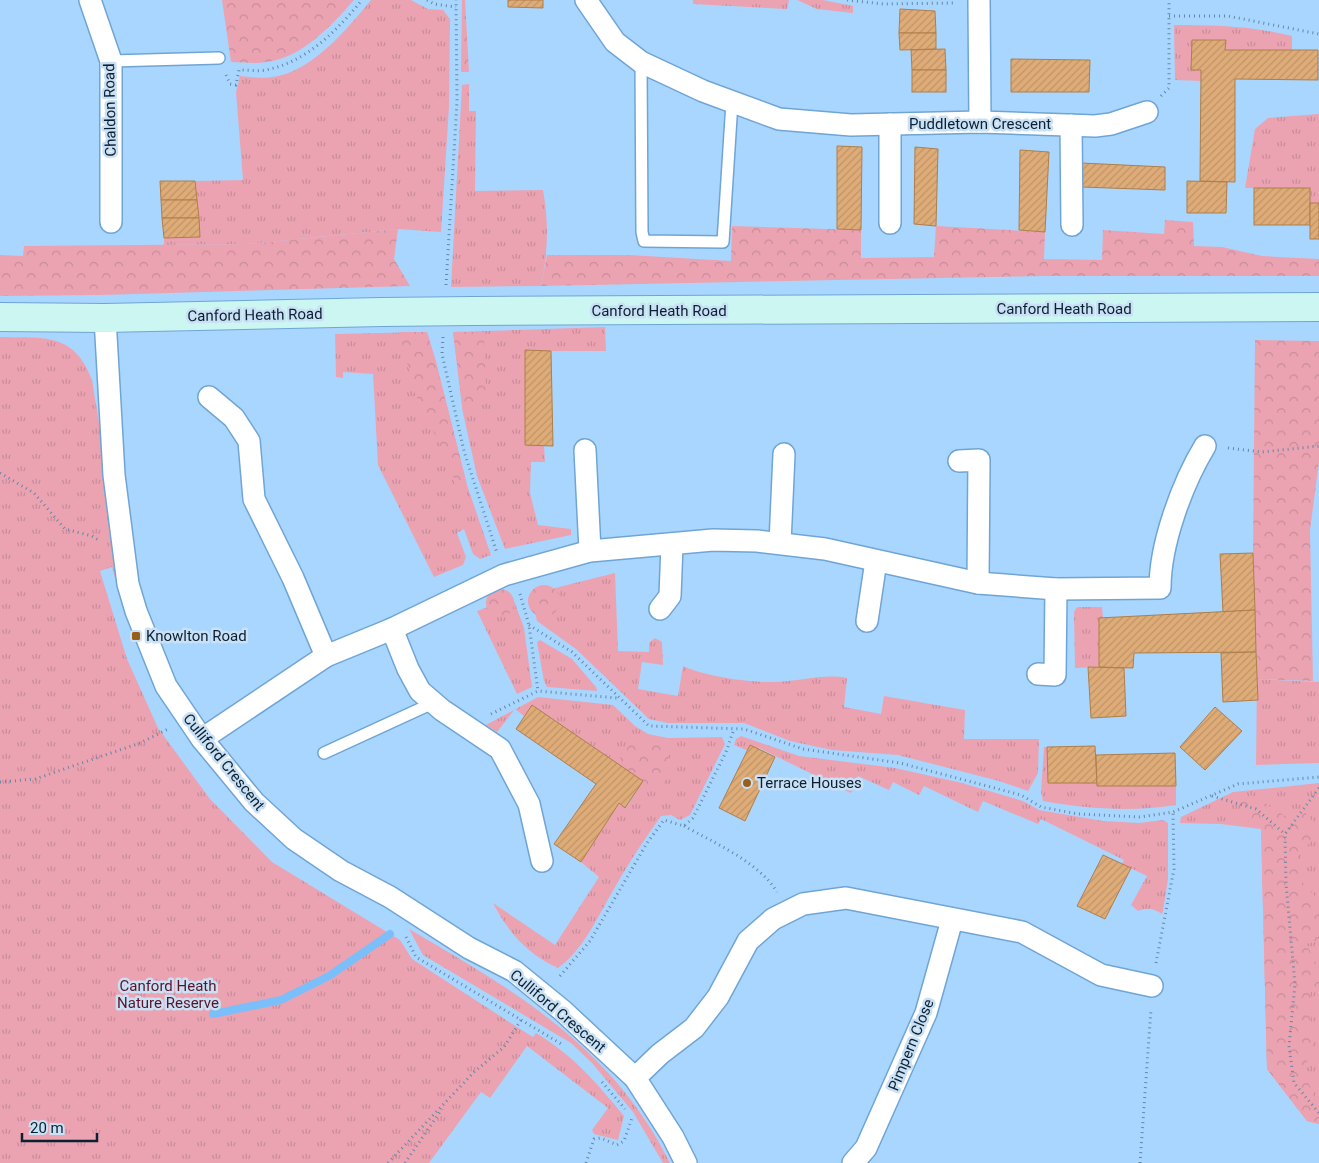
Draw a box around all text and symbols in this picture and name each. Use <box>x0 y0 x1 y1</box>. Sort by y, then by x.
street label: Chaldon Road <box>100 63 120 157</box>
street label: Puddletown Crescent <box>909 115 1051 133</box>
street label: Canford Heath Road <box>996 300 1132 318</box>
street label: Canford Heath Road <box>591 302 727 320</box>
street label: Canford Heath Road <box>187 305 323 325</box>
place label: Knowlton Road <box>146 627 247 645</box>
marker: Knowlton Road <box>130 630 142 642</box>
street label: Culliford Crescent <box>179 710 269 814</box>
place label: Terrace Houses <box>757 774 862 792</box>
marker: Terrace Houses <box>741 777 753 789</box>
street label: Culliford Crescent <box>507 966 610 1056</box>
park label: Canford Heath Nature Reserve <box>117 977 219 1012</box>
street label: Pimpern Close <box>884 996 938 1094</box>
scale bar <box>22 1110 98 1142</box>
text: 20 m <box>30 1119 64 1137</box>

